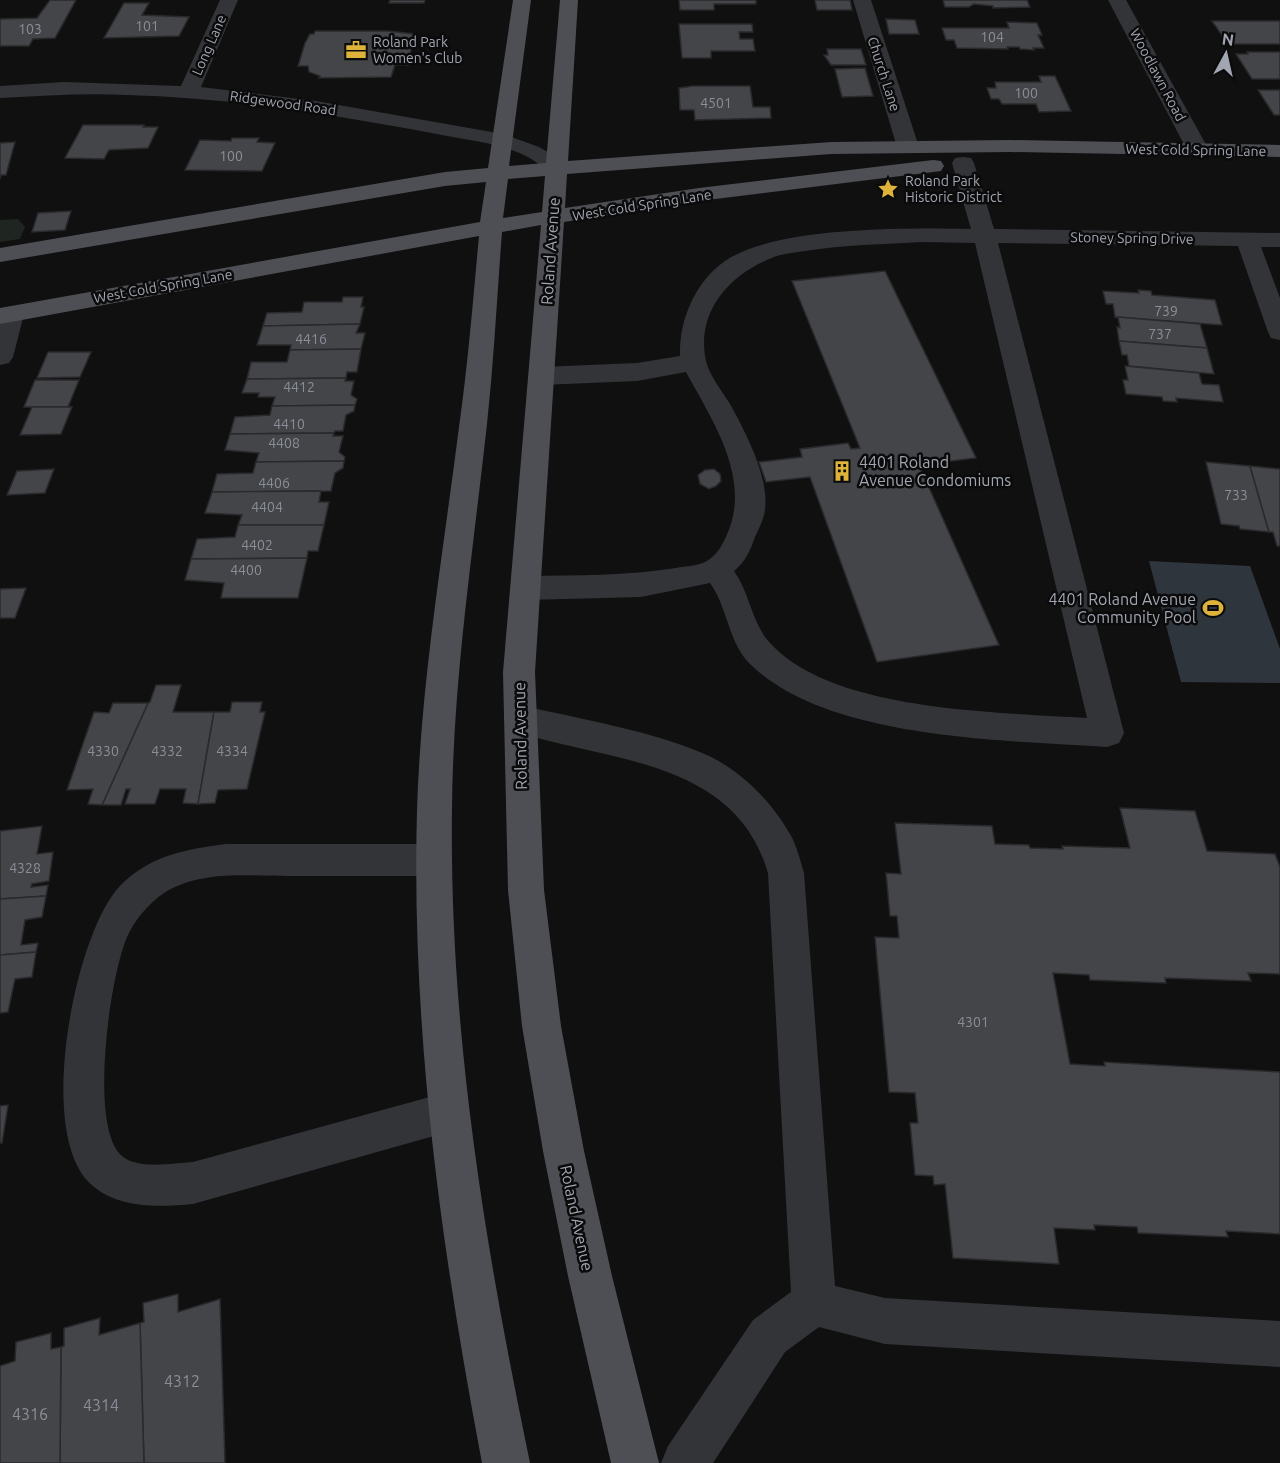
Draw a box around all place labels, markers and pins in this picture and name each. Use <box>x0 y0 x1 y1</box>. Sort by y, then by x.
place label: Roland Park Women's Club <box>373 34 463 66</box>
office icon: Roland Park Women's Club <box>344 38 368 62</box>
place label: Roland Park Historic District <box>905 173 1002 205</box>
place icon: Roland Park Historic District <box>876 177 900 201</box>
place label: 4401 Roland Avenue Condomiums <box>859 453 1011 489</box>
building icon: 4401 Roland Avenue Condomiums <box>830 459 854 483</box>
place label: 4401 Roland Avenue Community Pool <box>1048 590 1196 626</box>
sports icon: 4401 Roland Avenue Community Pool <box>1201 596 1225 620</box>

